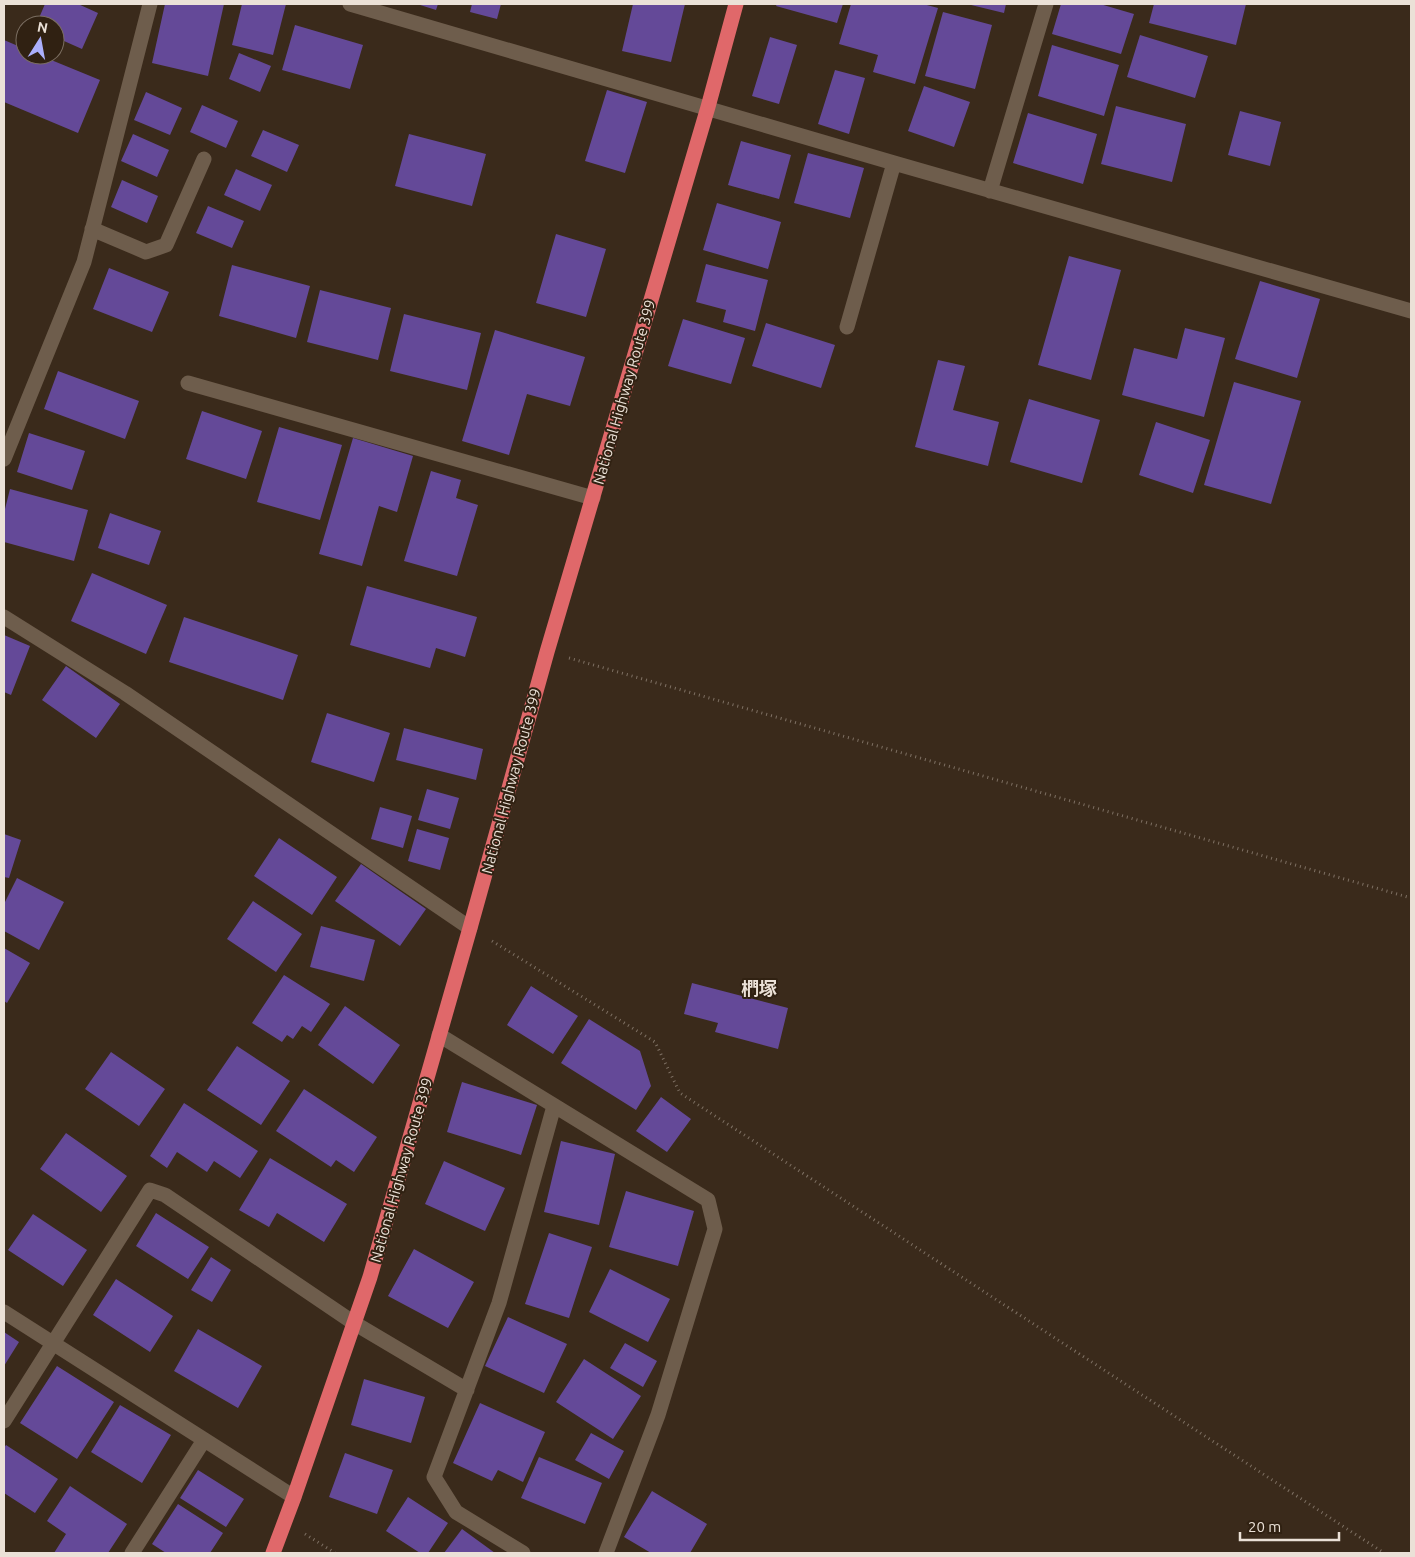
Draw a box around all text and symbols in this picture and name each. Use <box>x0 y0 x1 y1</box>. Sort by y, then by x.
north arrow <box>15 15 65 65</box>
text: N <box>36 18 49 36</box>
street label: National Highway Route 399 <box>589 298 659 486</box>
street label: National Highway Route 399 <box>478 686 544 876</box>
district label: 椚塚 <box>741 978 777 998</box>
street label: National Highway Route 399 <box>366 1076 436 1264</box>
scale bar <box>1240 1510 1339 1542</box>
text: 20 m <box>1248 1518 1281 1535</box>

